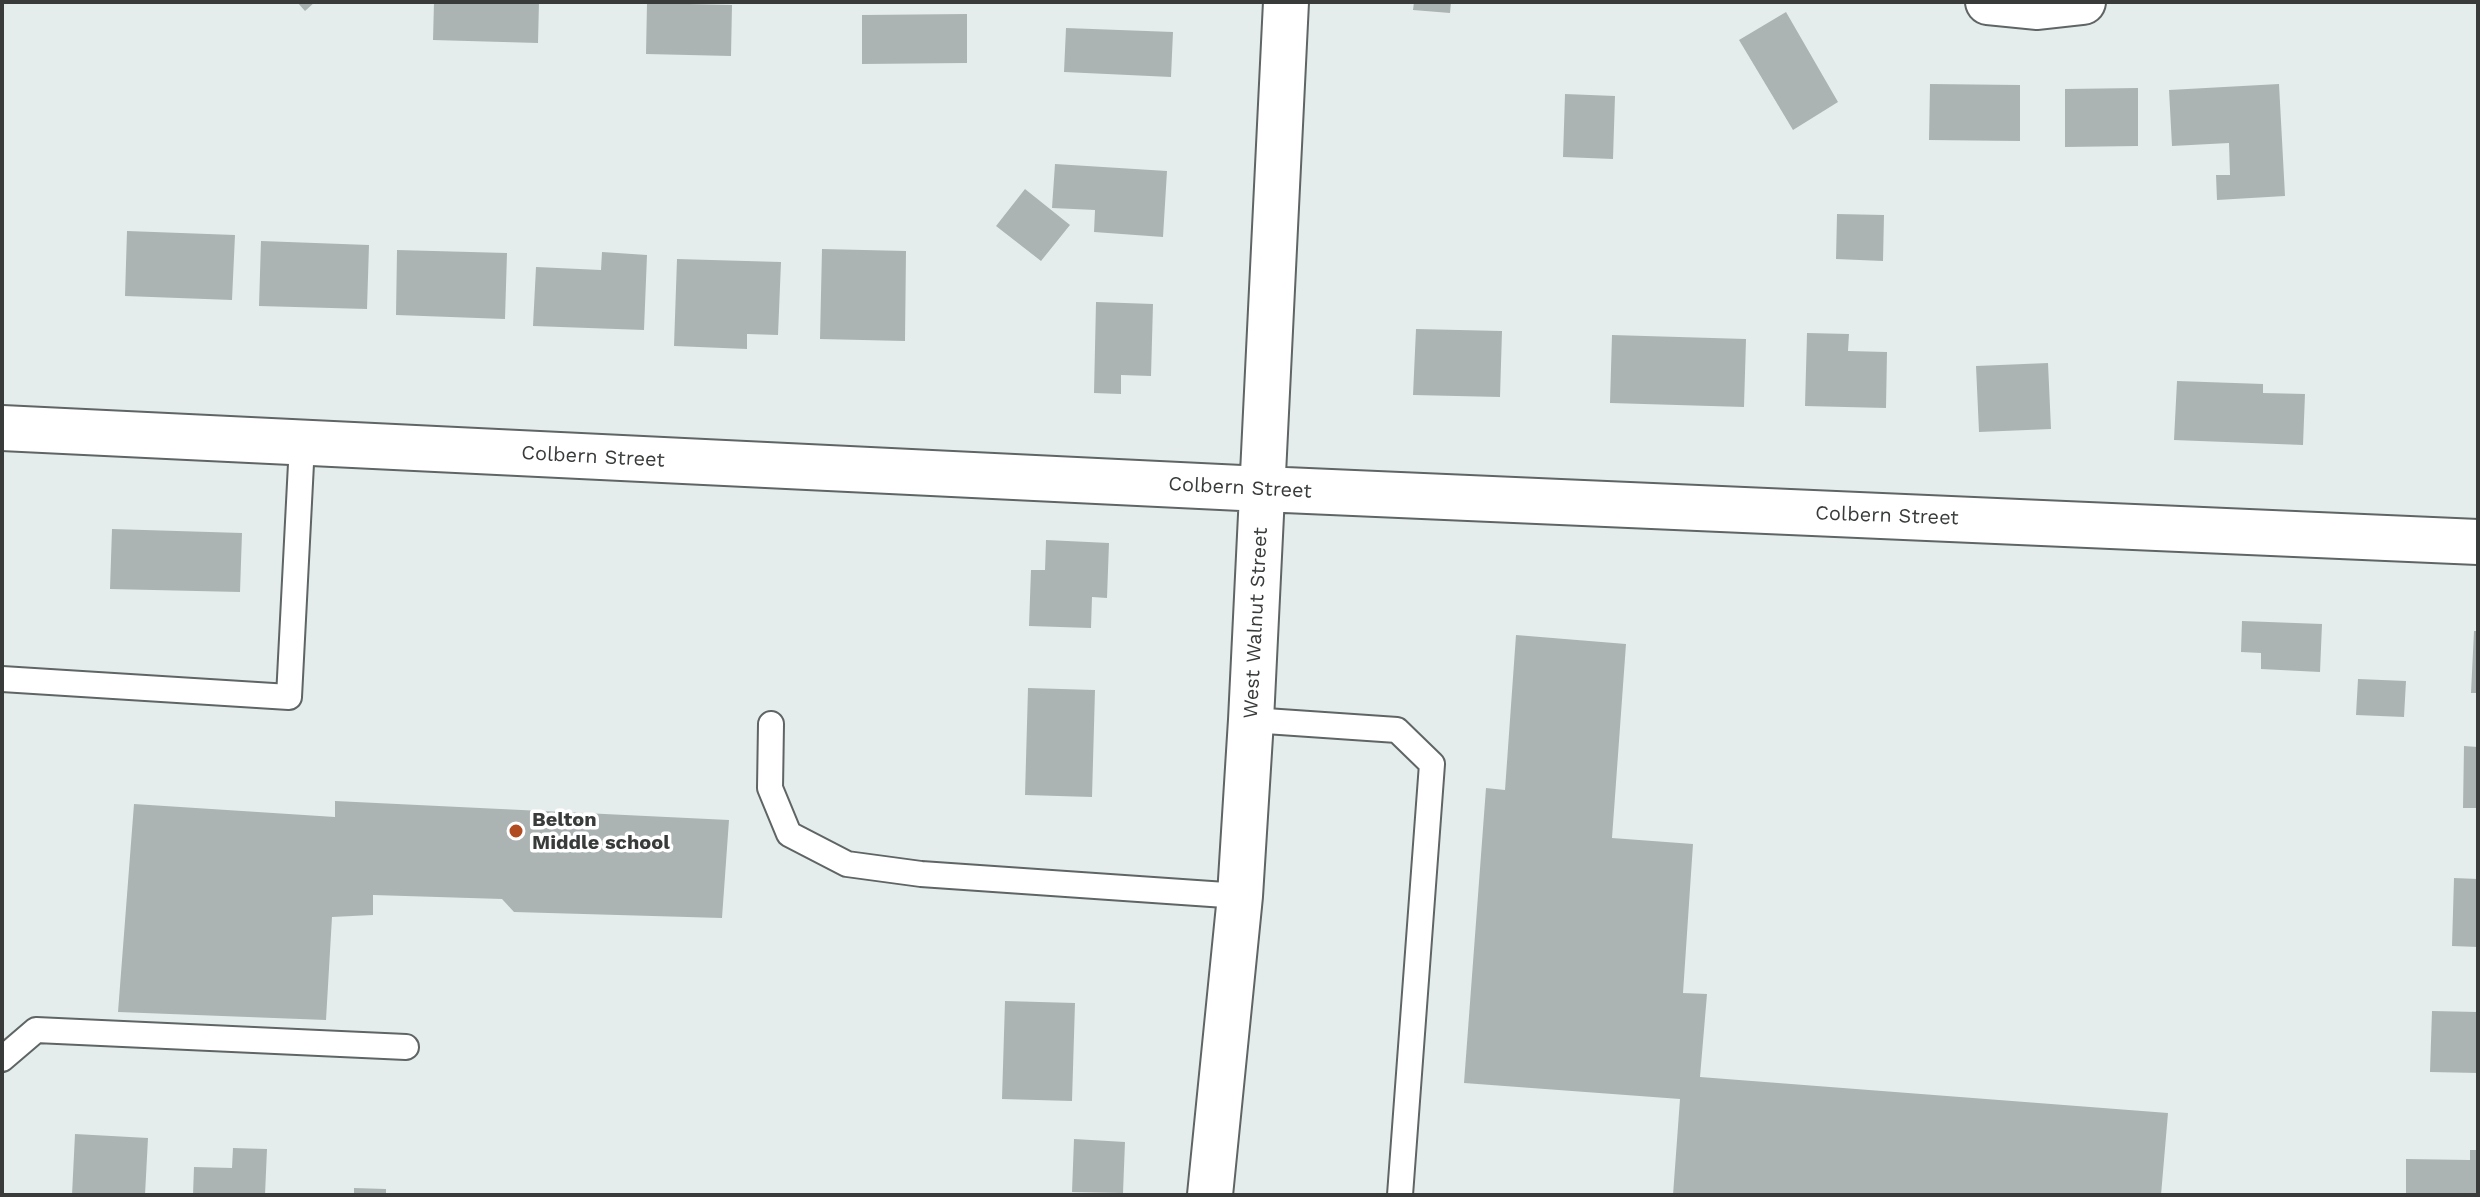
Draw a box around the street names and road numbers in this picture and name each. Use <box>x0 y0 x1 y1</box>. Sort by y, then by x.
street label: Colbern Street <box>521 441 665 473</box>
street label: Colbern Street <box>1168 472 1312 504</box>
street label: Colbern Street <box>1815 502 1959 530</box>
street label: West Walnut Street <box>1239 527 1273 719</box>

